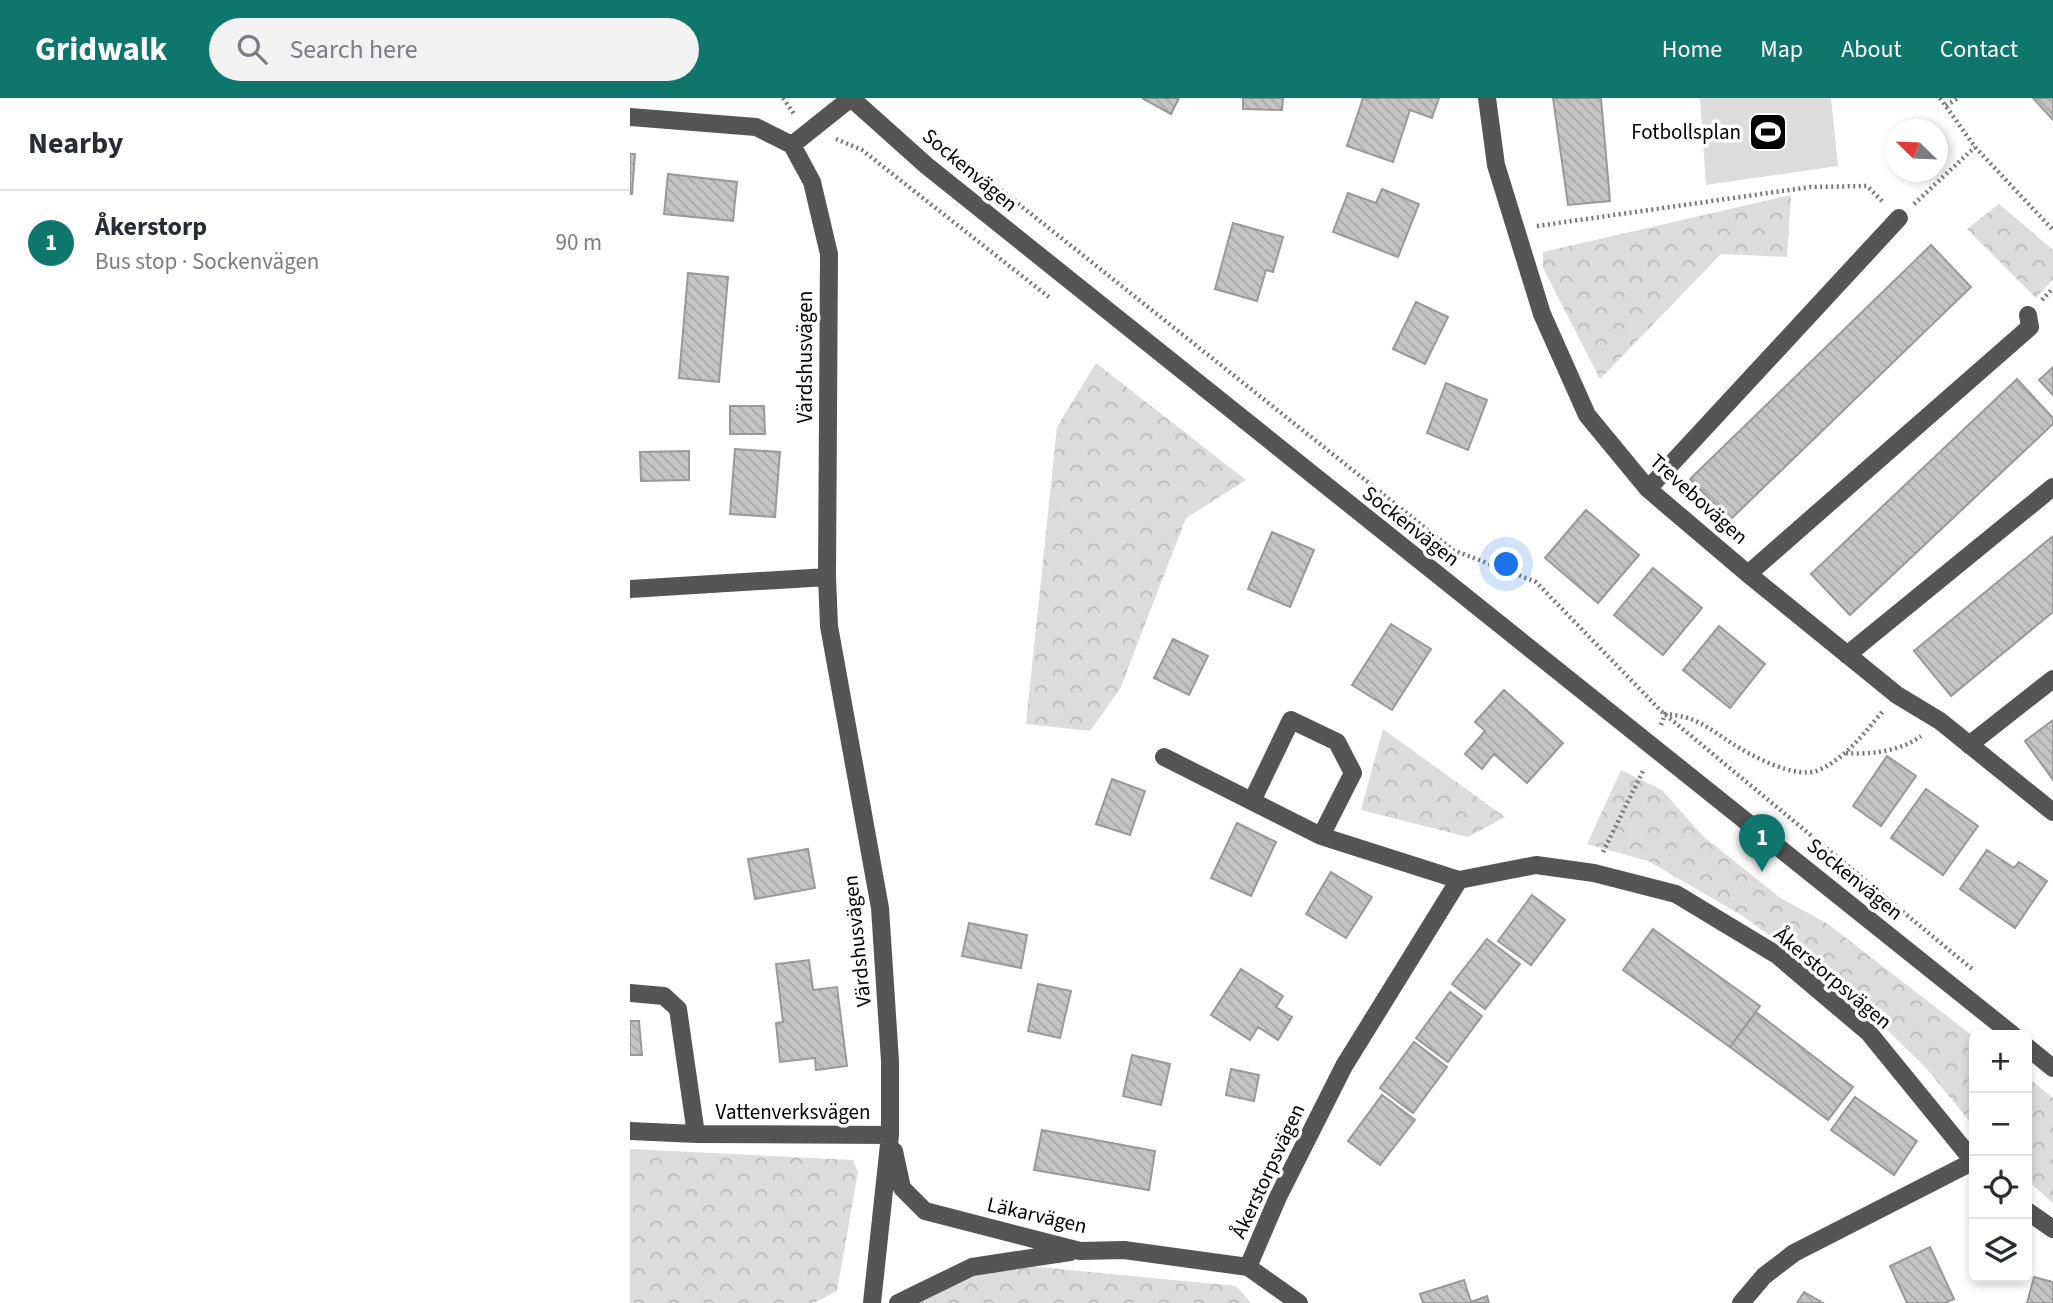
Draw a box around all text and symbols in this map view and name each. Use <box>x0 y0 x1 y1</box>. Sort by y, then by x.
search box <box>209 18 699 81</box>
text: Gridwalk <box>35 26 167 73</box>
icon: search <box>233 30 271 68</box>
text: Search here <box>289 31 418 68</box>
text: Home <box>1662 32 1722 67</box>
text: Map <box>1760 32 1803 67</box>
text: About <box>1841 32 1902 67</box>
text: Contact <box>1940 32 2018 67</box>
sports icon: Fotbollsplan <box>1747 111 1789 153</box>
place label: Fotbollsplan <box>1631 117 1741 147</box>
north arrow <box>1885 119 1948 182</box>
street label: Sockenvägen <box>916 121 1024 219</box>
text: Nearby <box>28 122 123 165</box>
text: Åkerstorp <box>95 208 207 245</box>
text: 1 <box>45 226 57 259</box>
text: 90 m <box>555 226 602 259</box>
text: Bus stop · Sockenvägen <box>95 245 319 278</box>
street label: Värdshusvägen <box>790 291 820 423</box>
street label: Trevebovägen <box>1643 447 1755 551</box>
street label: Sockenvägen <box>1356 478 1466 574</box>
your location <box>1489 547 1523 581</box>
pin: 1 <box>1739 814 1785 872</box>
street label: Sockenvägen <box>1800 831 1910 927</box>
street label: Värdshusvägen <box>835 874 879 1008</box>
street label: Åkerstorpsvägen <box>1768 920 1898 1036</box>
map controls <box>1969 1030 2032 1282</box>
button: + <box>1969 1030 2032 1093</box>
button: − <box>1969 1093 2032 1156</box>
street label: Vattenverksvägen <box>716 1097 870 1127</box>
street label: Åkerstorpsvägen <box>1224 1099 1312 1243</box>
button: locate <box>1969 1156 2032 1219</box>
street label: Läkarvägen <box>984 1189 1090 1241</box>
button: layers <box>1969 1219 2032 1282</box>

